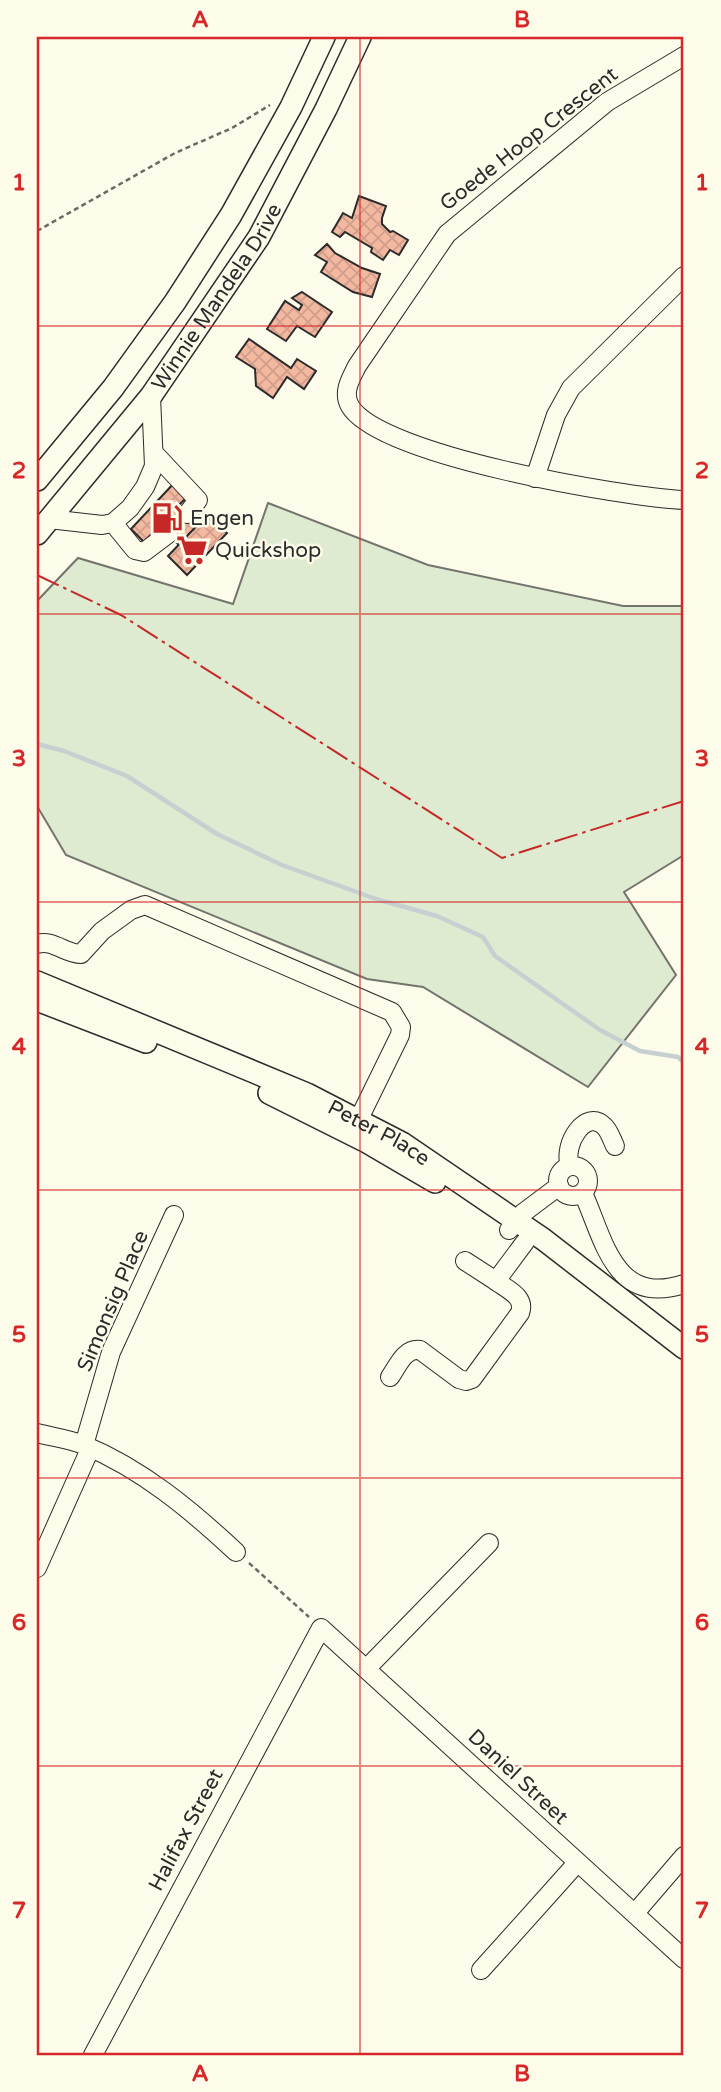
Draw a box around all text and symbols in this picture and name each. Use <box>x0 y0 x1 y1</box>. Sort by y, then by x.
text: A <box>191 6 209 34</box>
text: B <box>514 6 530 34</box>
street label: Goede Hoop Crescent <box>435 62 623 216</box>
text: 1 <box>12 169 26 197</box>
text: 1 <box>695 169 709 197</box>
street label: Winnie Mandela Drive <box>146 199 287 395</box>
text: 2 <box>12 457 26 485</box>
text: 2 <box>695 457 709 485</box>
fuel station icon: Engen <box>150 501 184 535</box>
place label: Engen <box>190 506 254 531</box>
supermarket icon: Quickshop <box>175 533 209 567</box>
place label: Quickshop <box>215 538 321 563</box>
text: 3 <box>12 745 26 773</box>
text: 3 <box>695 745 709 773</box>
text: 4 <box>12 1033 27 1061</box>
text: 4 <box>695 1033 710 1061</box>
street label: Peter Place <box>324 1094 435 1171</box>
street label: Simonsig Place <box>72 1227 154 1375</box>
text: 5 <box>12 1321 26 1349</box>
text: 5 <box>695 1321 709 1349</box>
text: 6 <box>12 1609 26 1637</box>
text: 6 <box>695 1609 709 1637</box>
street label: Daniel Street <box>463 1724 573 1830</box>
street label: Halifax Street <box>143 1765 229 1895</box>
text: 7 <box>12 1897 26 1925</box>
text: 7 <box>695 1897 709 1925</box>
text: A <box>191 2060 209 2088</box>
text: B <box>514 2060 530 2088</box>

